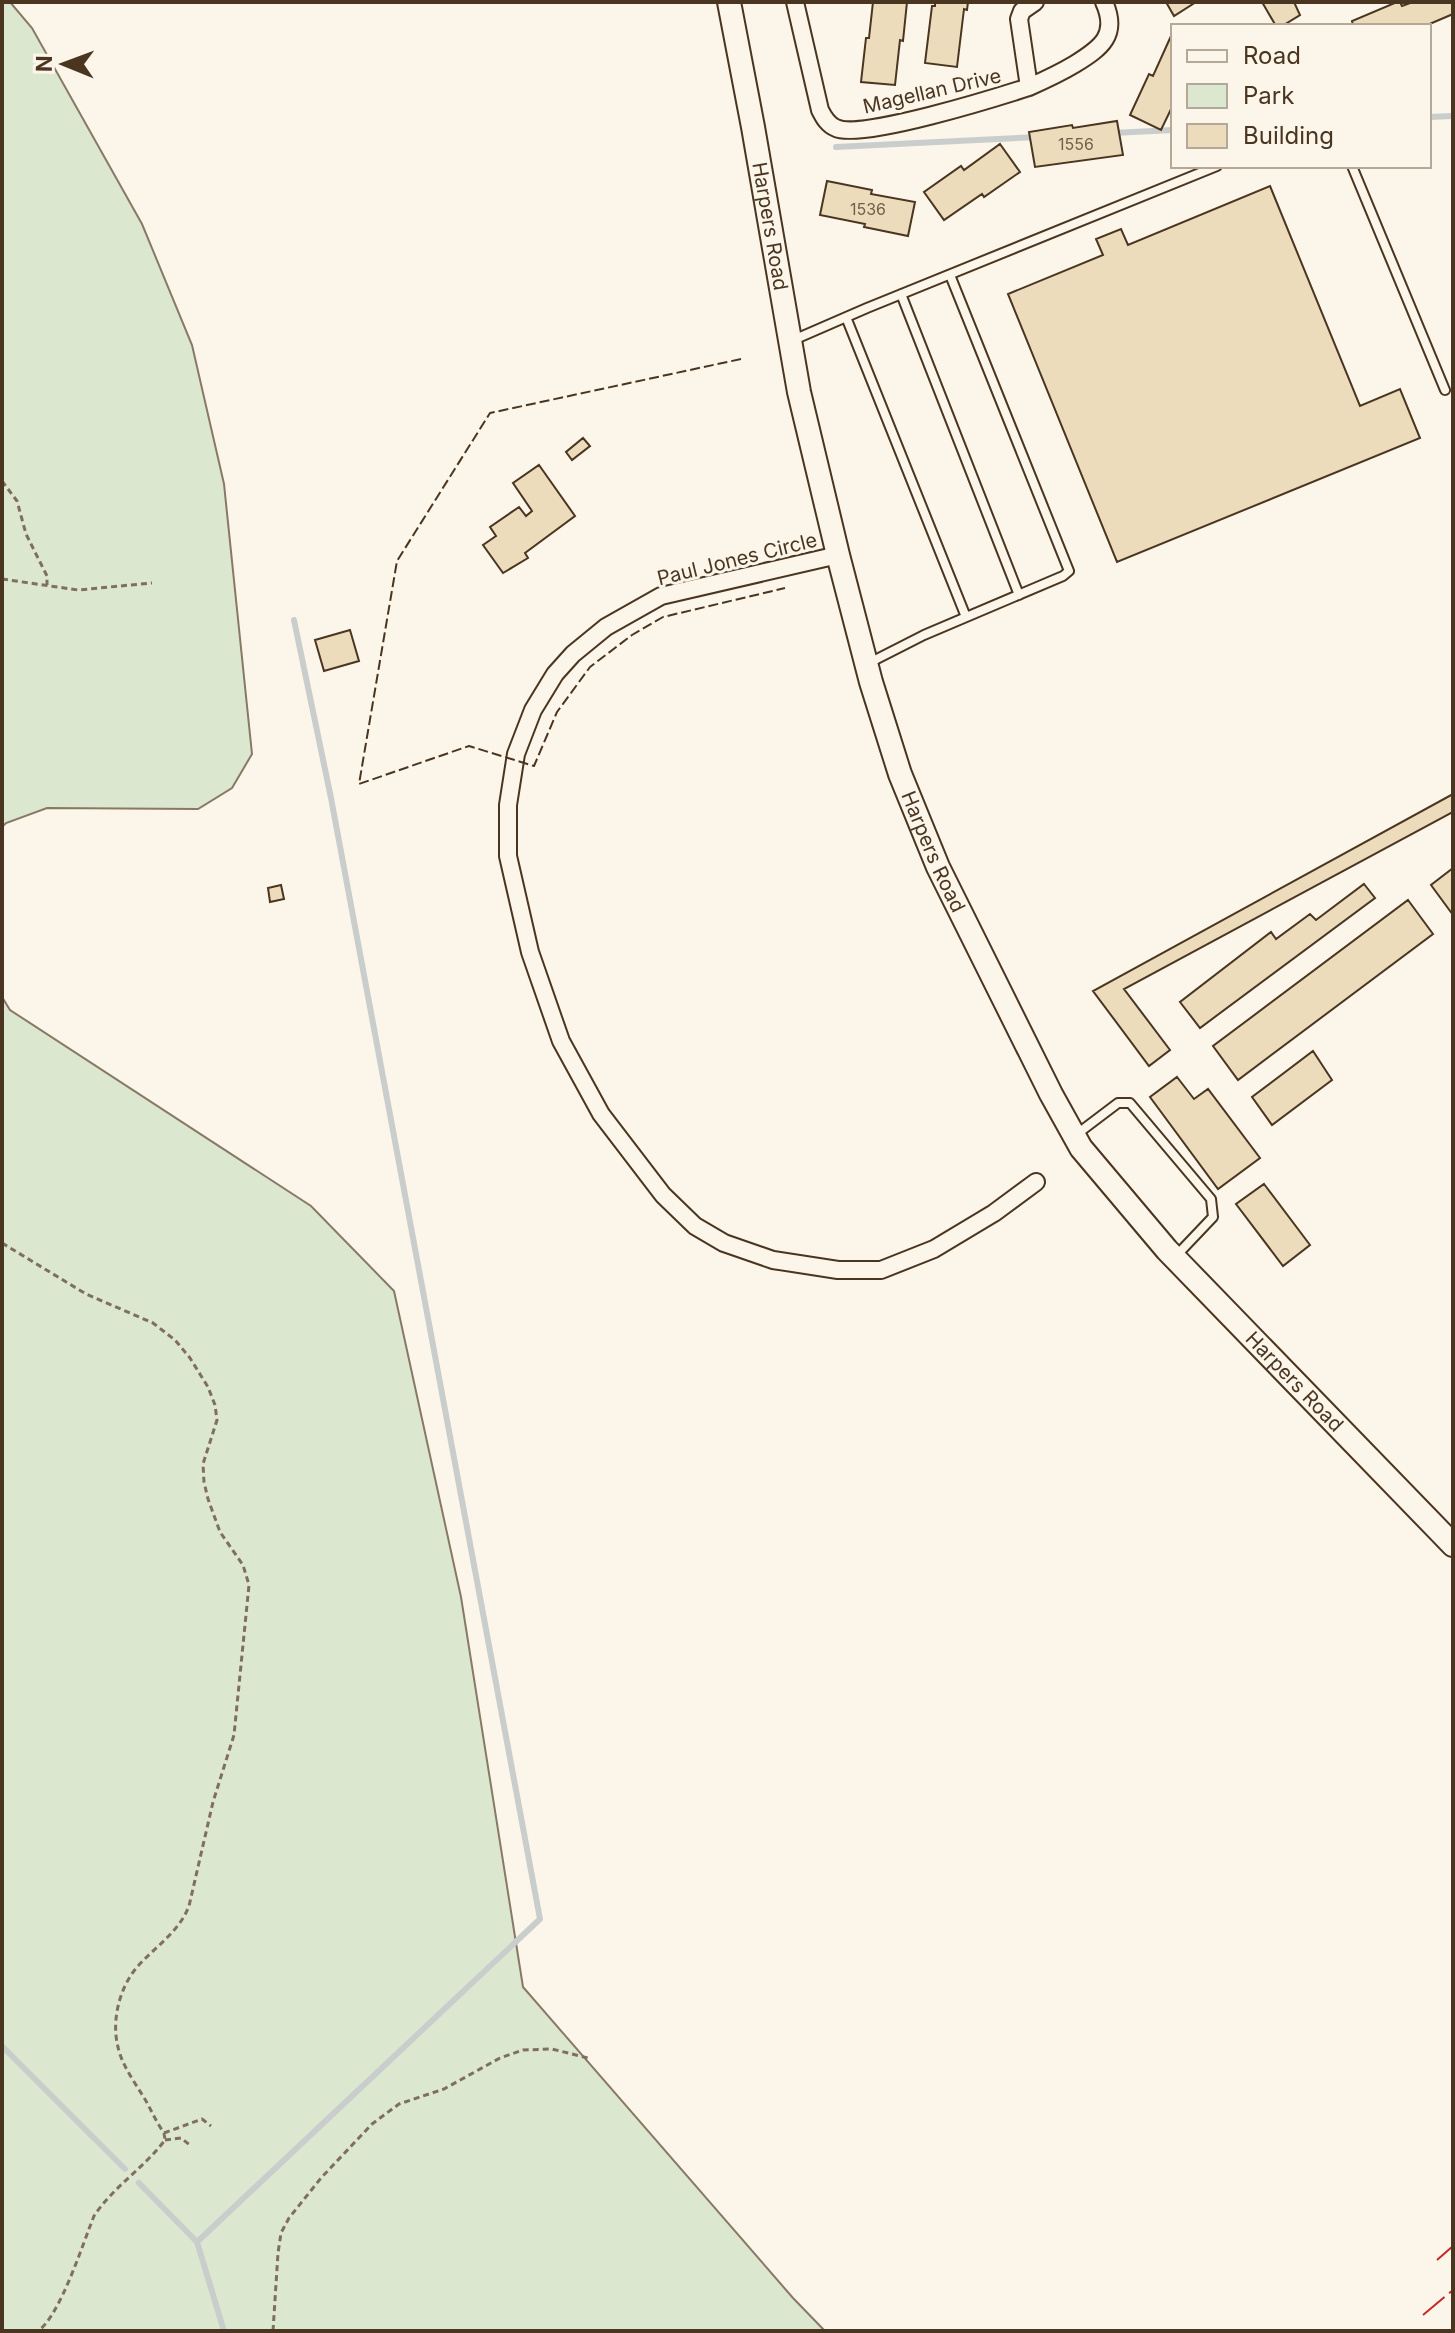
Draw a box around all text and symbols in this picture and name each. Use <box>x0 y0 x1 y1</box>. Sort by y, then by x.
north arrow <box>24 24 104 104</box>
legend <box>1171 24 1431 168</box>
text: Road <box>1243 41 1301 70</box>
text: N <box>31 55 57 72</box>
street label: Magellan Drive <box>861 63 1003 119</box>
text: Park <box>1243 81 1294 110</box>
text: Building <box>1243 121 1334 150</box>
house number: 1556 <box>1058 134 1094 154</box>
street label: Harpers Road <box>747 160 793 292</box>
house number: 1536 <box>850 199 886 219</box>
street label: Paul Jones Circle <box>655 528 819 590</box>
street label: Harpers Road <box>896 788 971 916</box>
street label: Harpers Road <box>1241 1327 1348 1437</box>

